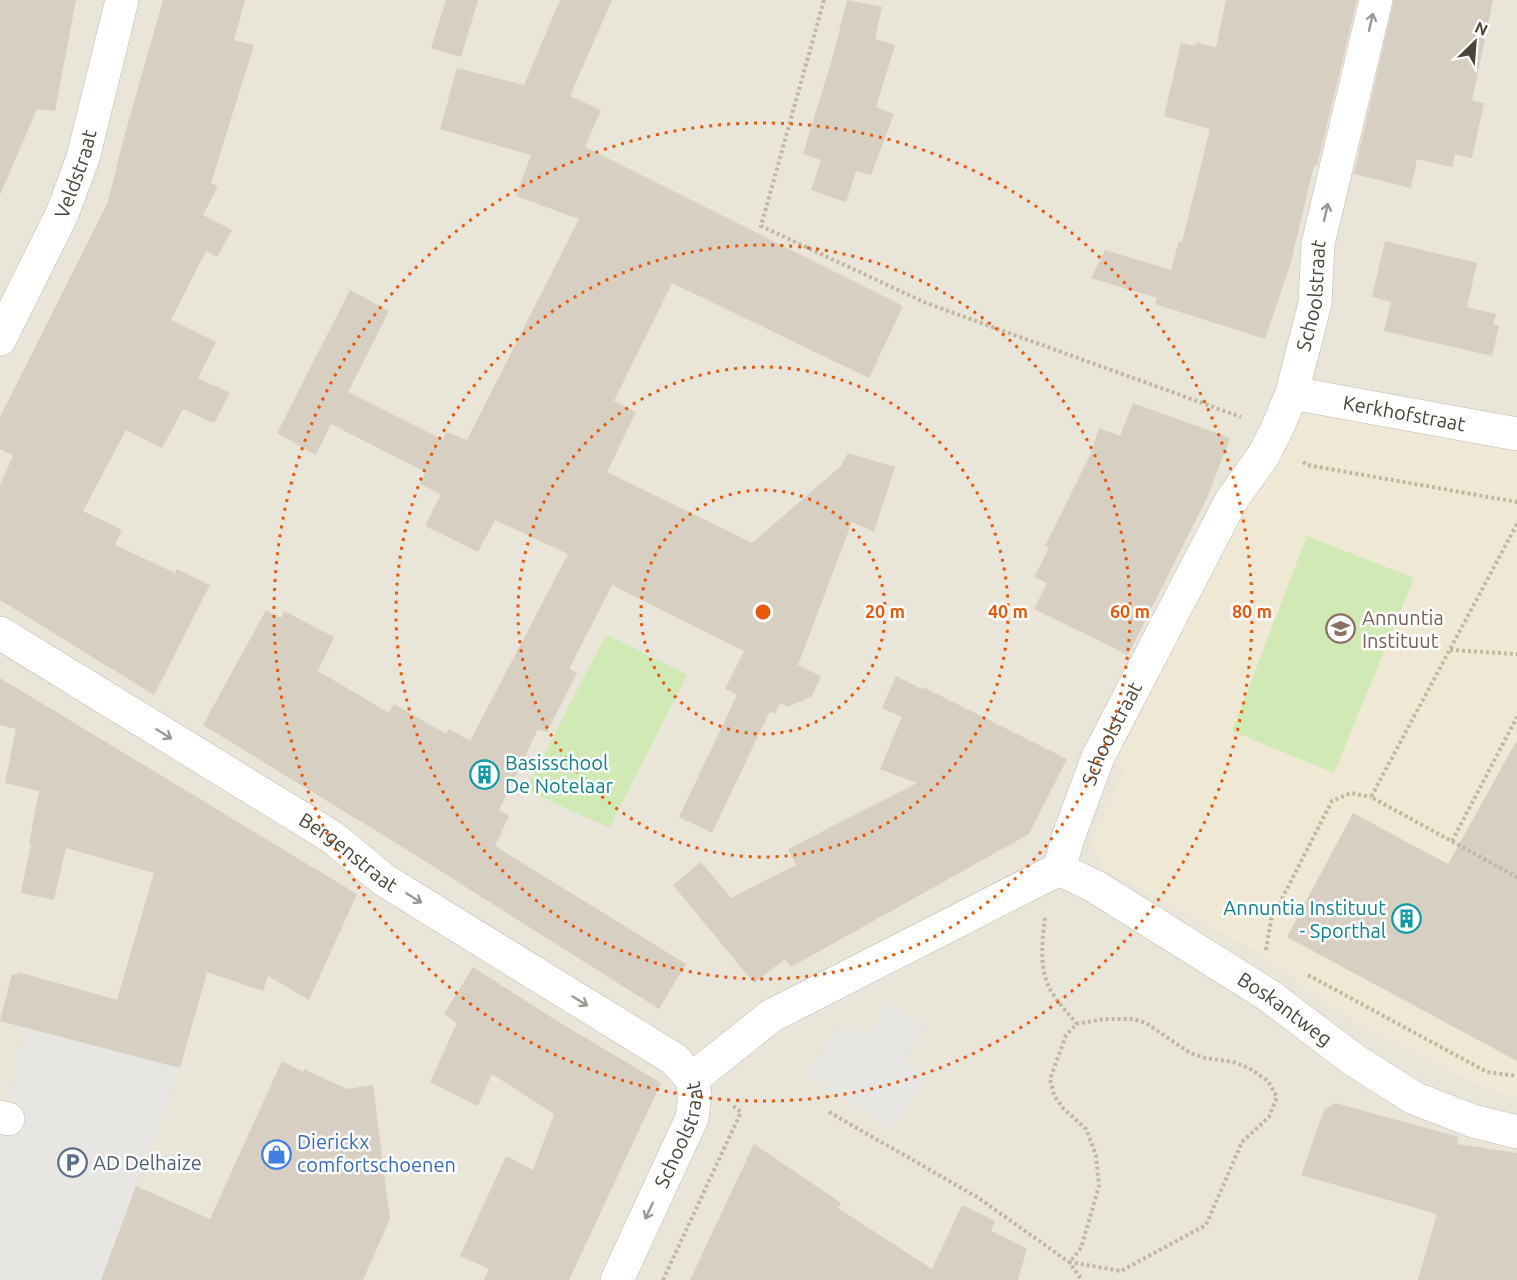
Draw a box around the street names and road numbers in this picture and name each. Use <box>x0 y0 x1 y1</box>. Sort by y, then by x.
street label: Veldstraat <box>49 127 101 221</box>
street label: Schoolstraat <box>1291 237 1330 353</box>
street label: Kerkhofstraat <box>1341 391 1467 435</box>
street label: Schoolstraat <box>1077 678 1146 788</box>
street label: Bergenstraat <box>295 808 402 897</box>
street label: Boskantweg <box>1234 967 1337 1050</box>
street label: Schoolstraat <box>649 1080 707 1191</box>

